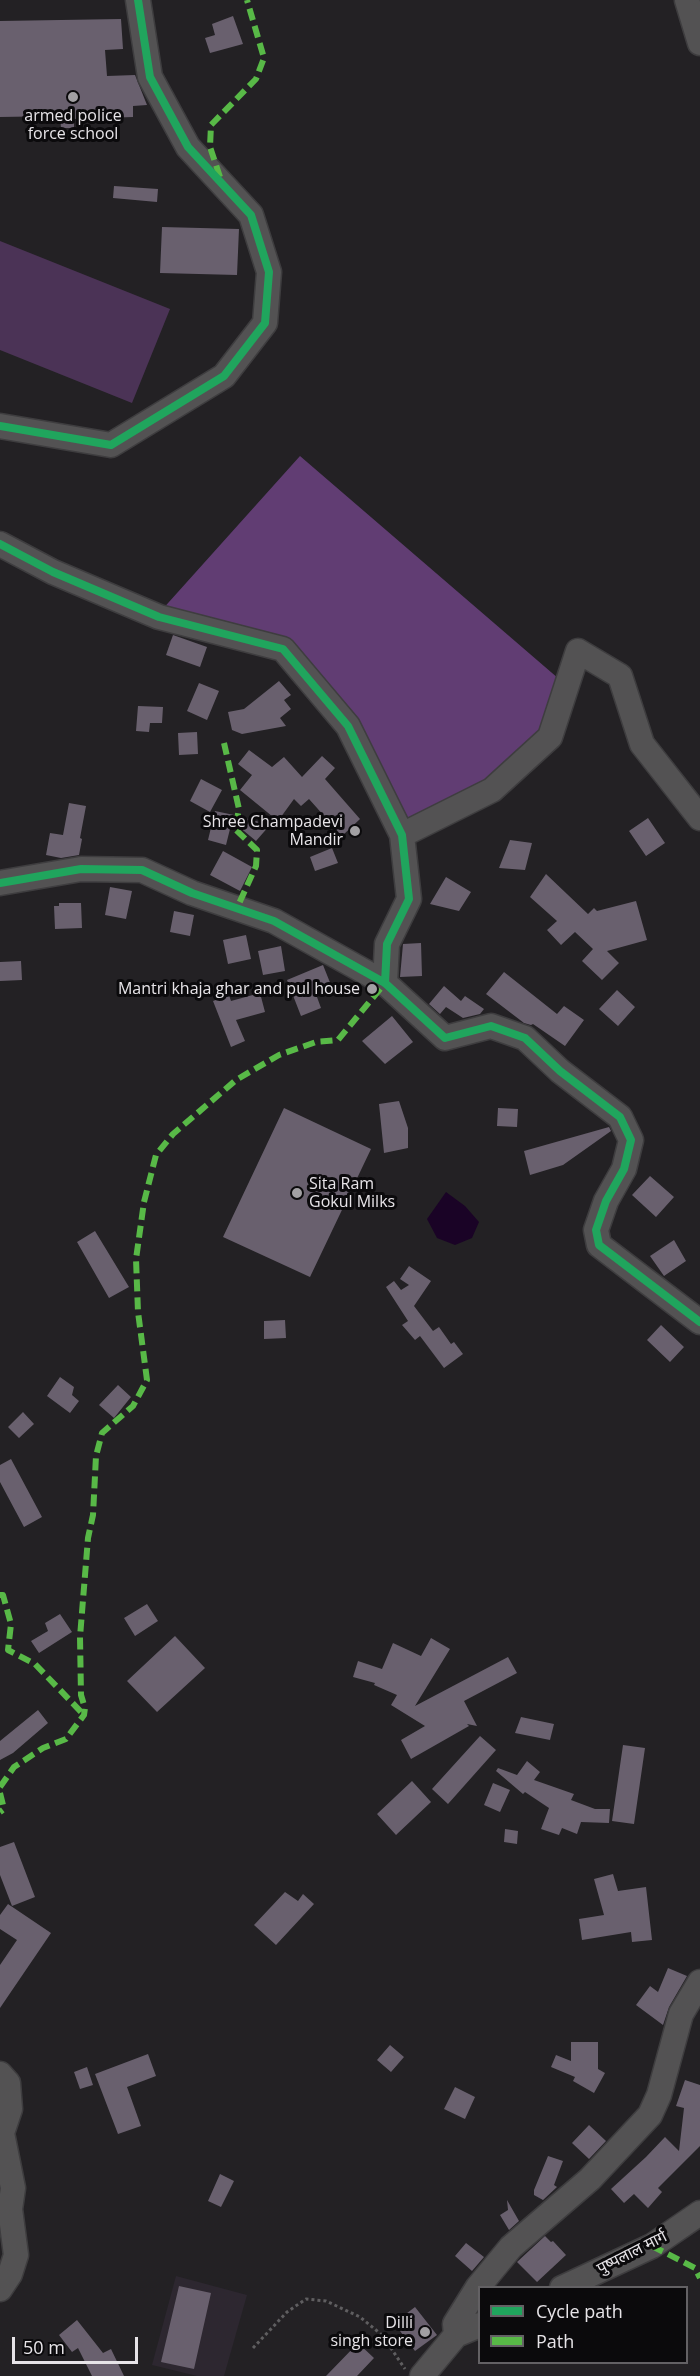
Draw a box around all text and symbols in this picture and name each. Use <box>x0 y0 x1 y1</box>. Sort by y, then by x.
marker: armed police force school <box>66 90 80 104</box>
place label: armed police force school <box>24 106 122 144</box>
place label: Shree Champadevi Mandir <box>203 812 343 850</box>
marker: Shree Champadevi Mandir <box>348 824 362 838</box>
place label: Mantri khaja ghar and pul house <box>118 979 360 999</box>
marker: Mantri khaja ghar and pul house <box>365 982 379 996</box>
place label: Sita Ram Gokul Milks <box>309 1174 395 1212</box>
marker: Sita Ram Gokul Milks <box>290 1186 304 1200</box>
street label: पुष्पलाल मार्ग <box>594 2227 670 2279</box>
legend <box>478 2286 688 2364</box>
text: Cycle path <box>536 2299 623 2323</box>
place label: Dilli singh store <box>330 2313 413 2351</box>
scale bar <box>15 2325 141 2363</box>
marker: Dilli singh store <box>418 2325 432 2339</box>
text: Path <box>536 2329 574 2353</box>
text: 50 m <box>23 2335 65 2359</box>

